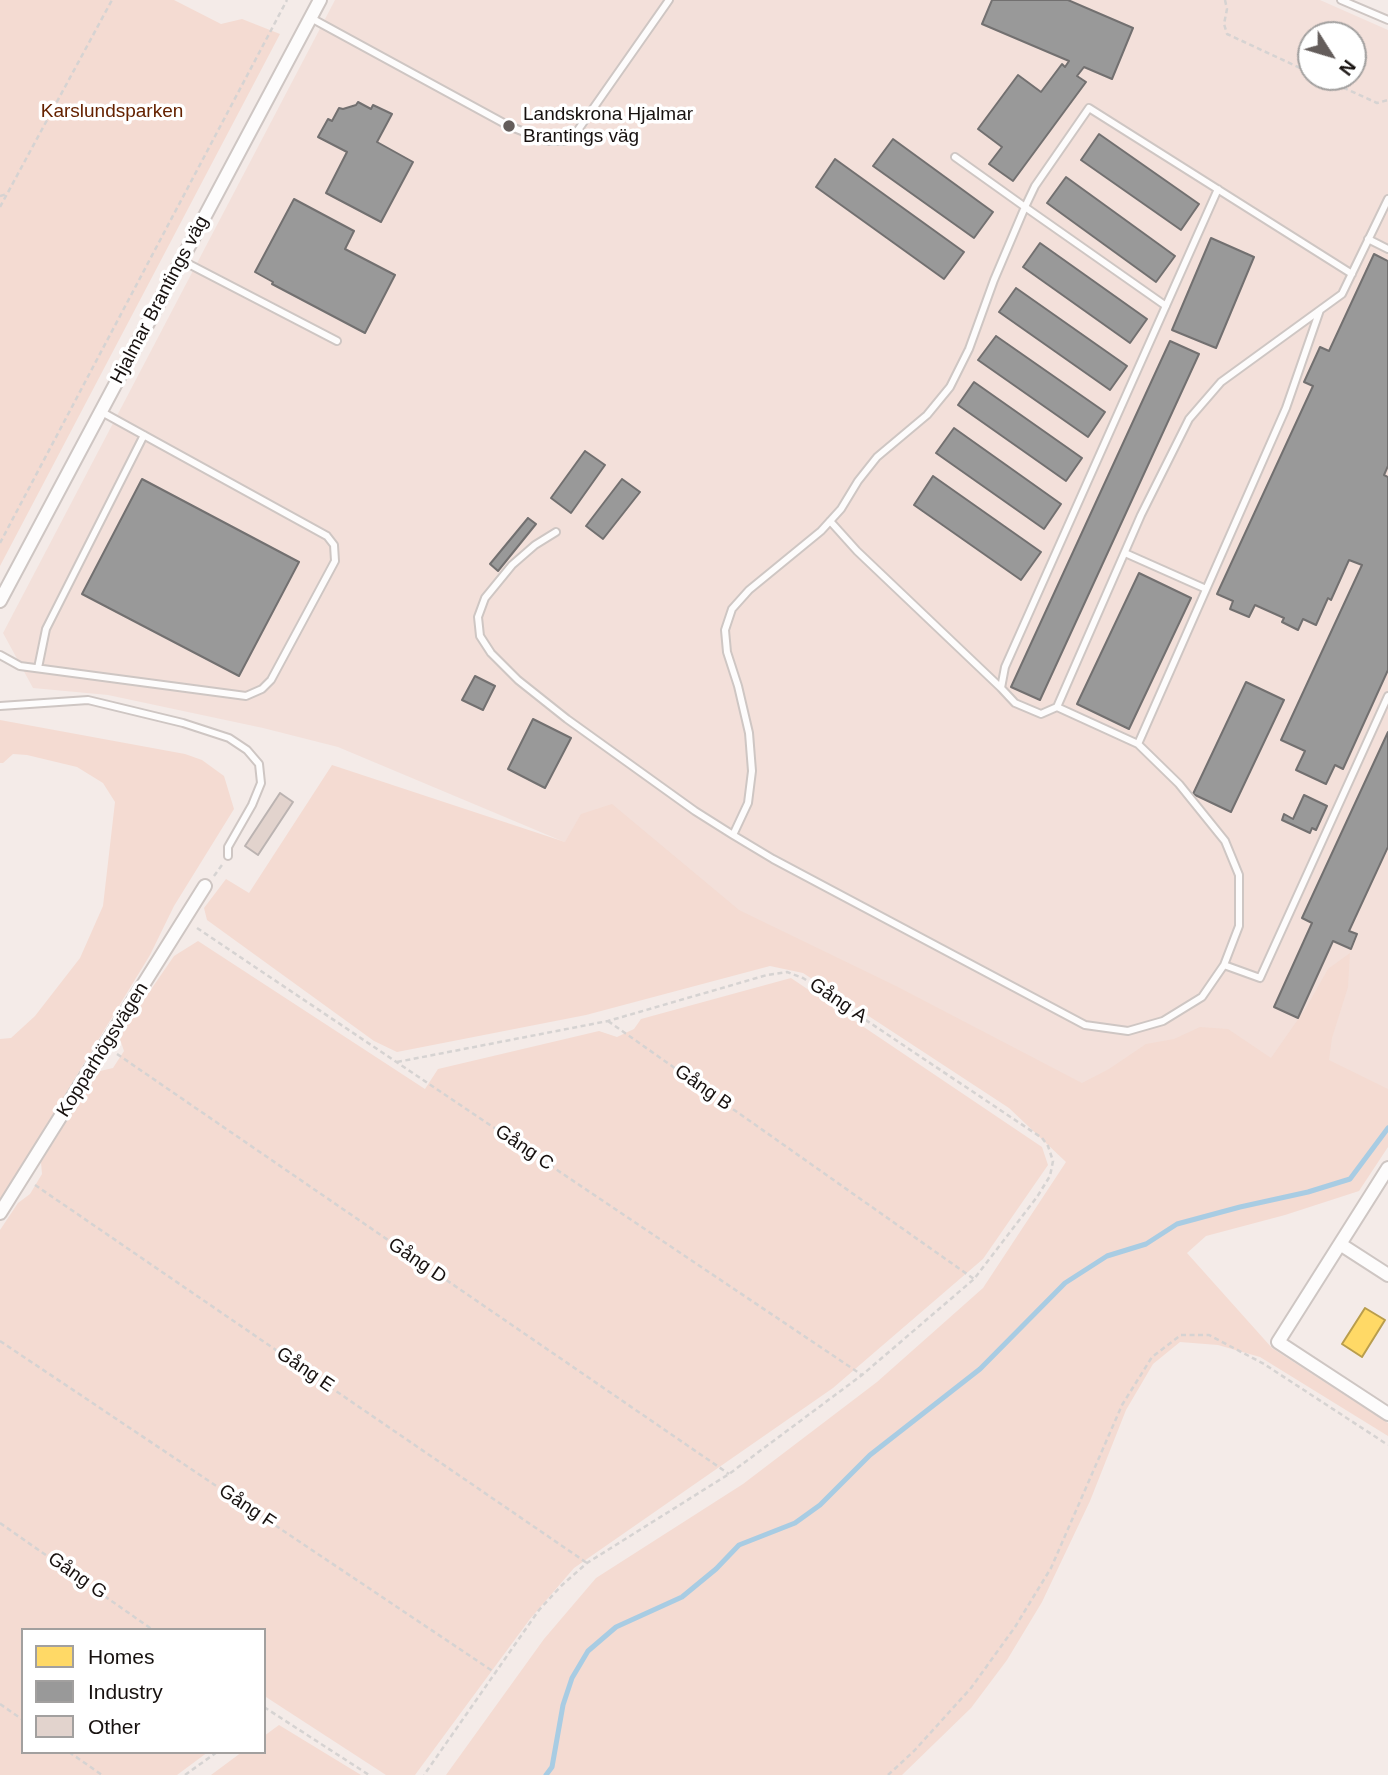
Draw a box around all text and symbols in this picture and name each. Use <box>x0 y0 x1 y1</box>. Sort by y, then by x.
north arrow <box>1297 21 1367 91</box>
text: N <box>1335 56 1360 80</box>
park label: Karslundsparken <box>41 101 183 123</box>
place label: Landskrona Hjalmar Brantings väg <box>523 104 693 148</box>
marker: Landskrona Hjalmar Brantings väg <box>501 118 517 134</box>
street label: Hjalmar Brantings väg <box>106 212 214 388</box>
street label: Gång A <box>805 974 871 1028</box>
street label: Kopparhögsvägen <box>52 979 154 1121</box>
street label: Gång B <box>670 1060 736 1116</box>
street label: Gång C <box>490 1120 558 1176</box>
street label: Gång D <box>383 1233 451 1289</box>
street label: Gång E <box>272 1343 338 1397</box>
street label: Gång F <box>214 1480 280 1534</box>
street label: Gång G <box>43 1548 111 1604</box>
legend <box>21 1628 266 1754</box>
text: Homes <box>88 1645 155 1668</box>
text: Industry <box>88 1680 163 1703</box>
text: Other <box>88 1715 141 1738</box>

